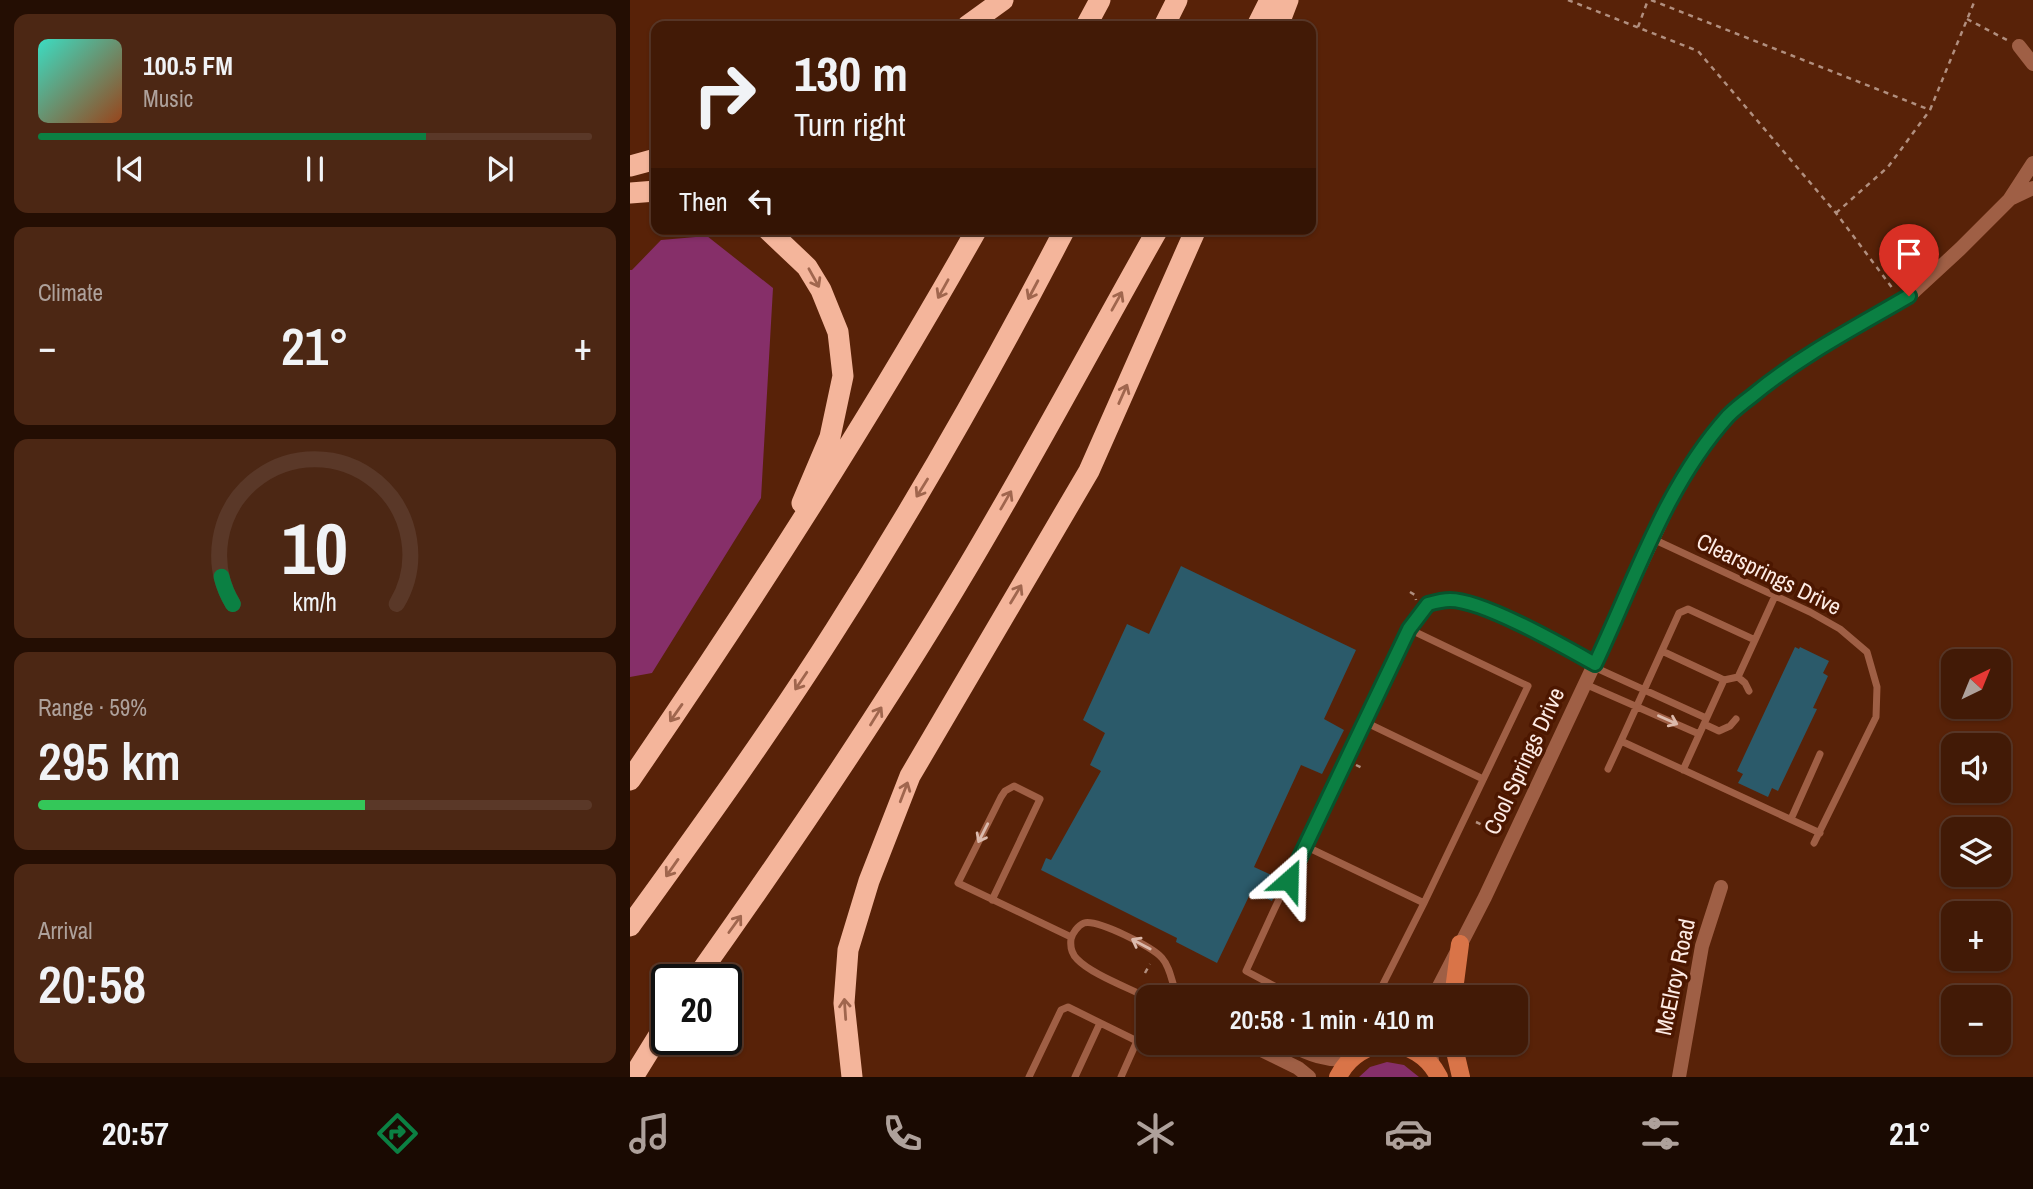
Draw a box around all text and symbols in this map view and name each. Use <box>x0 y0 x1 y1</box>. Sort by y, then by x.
text: 130 m <box>794 40 908 106</box>
text: 100.5 FM <box>143 48 233 83</box>
icon: right <box>679 49 770 140</box>
text: Music <box>143 83 193 114</box>
text: Turn right <box>794 103 906 146</box>
icon: previous <box>111 150 149 188</box>
icon: pause <box>296 150 334 188</box>
icon: next <box>481 150 519 188</box>
icon: left <box>742 182 780 220</box>
text: Then <box>679 184 728 219</box>
pin <box>1879 224 1939 296</box>
icon: arrive <box>1890 235 1928 273</box>
one-way arrow <box>808 267 821 288</box>
text: Climate <box>38 277 103 308</box>
one-way arrow <box>936 278 950 298</box>
one-way arrow <box>1026 279 1040 300</box>
one-way arrow <box>1110 292 1124 312</box>
text: 21° <box>281 311 349 381</box>
text: − <box>38 321 56 372</box>
text: + <box>574 321 592 372</box>
one-way arrow <box>1117 384 1130 405</box>
one-way arrow <box>915 478 929 498</box>
one-way arrow <box>999 490 1013 510</box>
text: 10 <box>282 500 348 598</box>
street label: Clearsprings Drive <box>1692 525 1847 622</box>
text: km/h <box>293 585 337 619</box>
one-way arrow <box>1010 585 1024 605</box>
north arrow <box>1941 649 2011 719</box>
map controls <box>1941 649 2011 1055</box>
one-way arrow <box>794 671 808 690</box>
street label: Cool Springs Drive <box>1476 682 1571 840</box>
text: Range · 59% <box>38 692 147 723</box>
one-way arrow <box>669 703 683 722</box>
one-way arrow <box>870 706 884 726</box>
one-way arrow <box>1657 714 1678 727</box>
text: 295 km <box>38 726 181 796</box>
button: sound <box>1941 733 2011 803</box>
one-way arrow <box>898 781 911 803</box>
button: layers <box>1941 817 2011 887</box>
one-way arrow <box>976 822 990 843</box>
position arrow <box>1252 843 1326 917</box>
one-way arrow <box>665 858 679 877</box>
button: + <box>1941 901 2011 971</box>
text: Arrival <box>38 915 93 946</box>
one-way arrow <box>727 915 742 934</box>
street label: McElroy Road <box>1647 916 1702 1038</box>
one-way arrow <box>1131 937 1151 951</box>
text: 20:58 <box>38 949 146 1019</box>
speed limit sign: 20 <box>651 964 742 1055</box>
button: − <box>1941 985 2011 1055</box>
one-way arrow <box>838 998 851 1021</box>
text: 20:58 · 1 min · 410 m <box>1230 1002 1434 1037</box>
icon: directions <box>373 1109 422 1158</box>
icon: music <box>625 1109 674 1158</box>
icon: phone <box>878 1109 927 1158</box>
icon: climate <box>1131 1109 1180 1158</box>
icon: car <box>1384 1109 1433 1158</box>
icon: filters <box>1636 1109 1685 1158</box>
text: 20:57 <box>102 1112 169 1155</box>
text: 21° <box>1889 1112 1931 1155</box>

